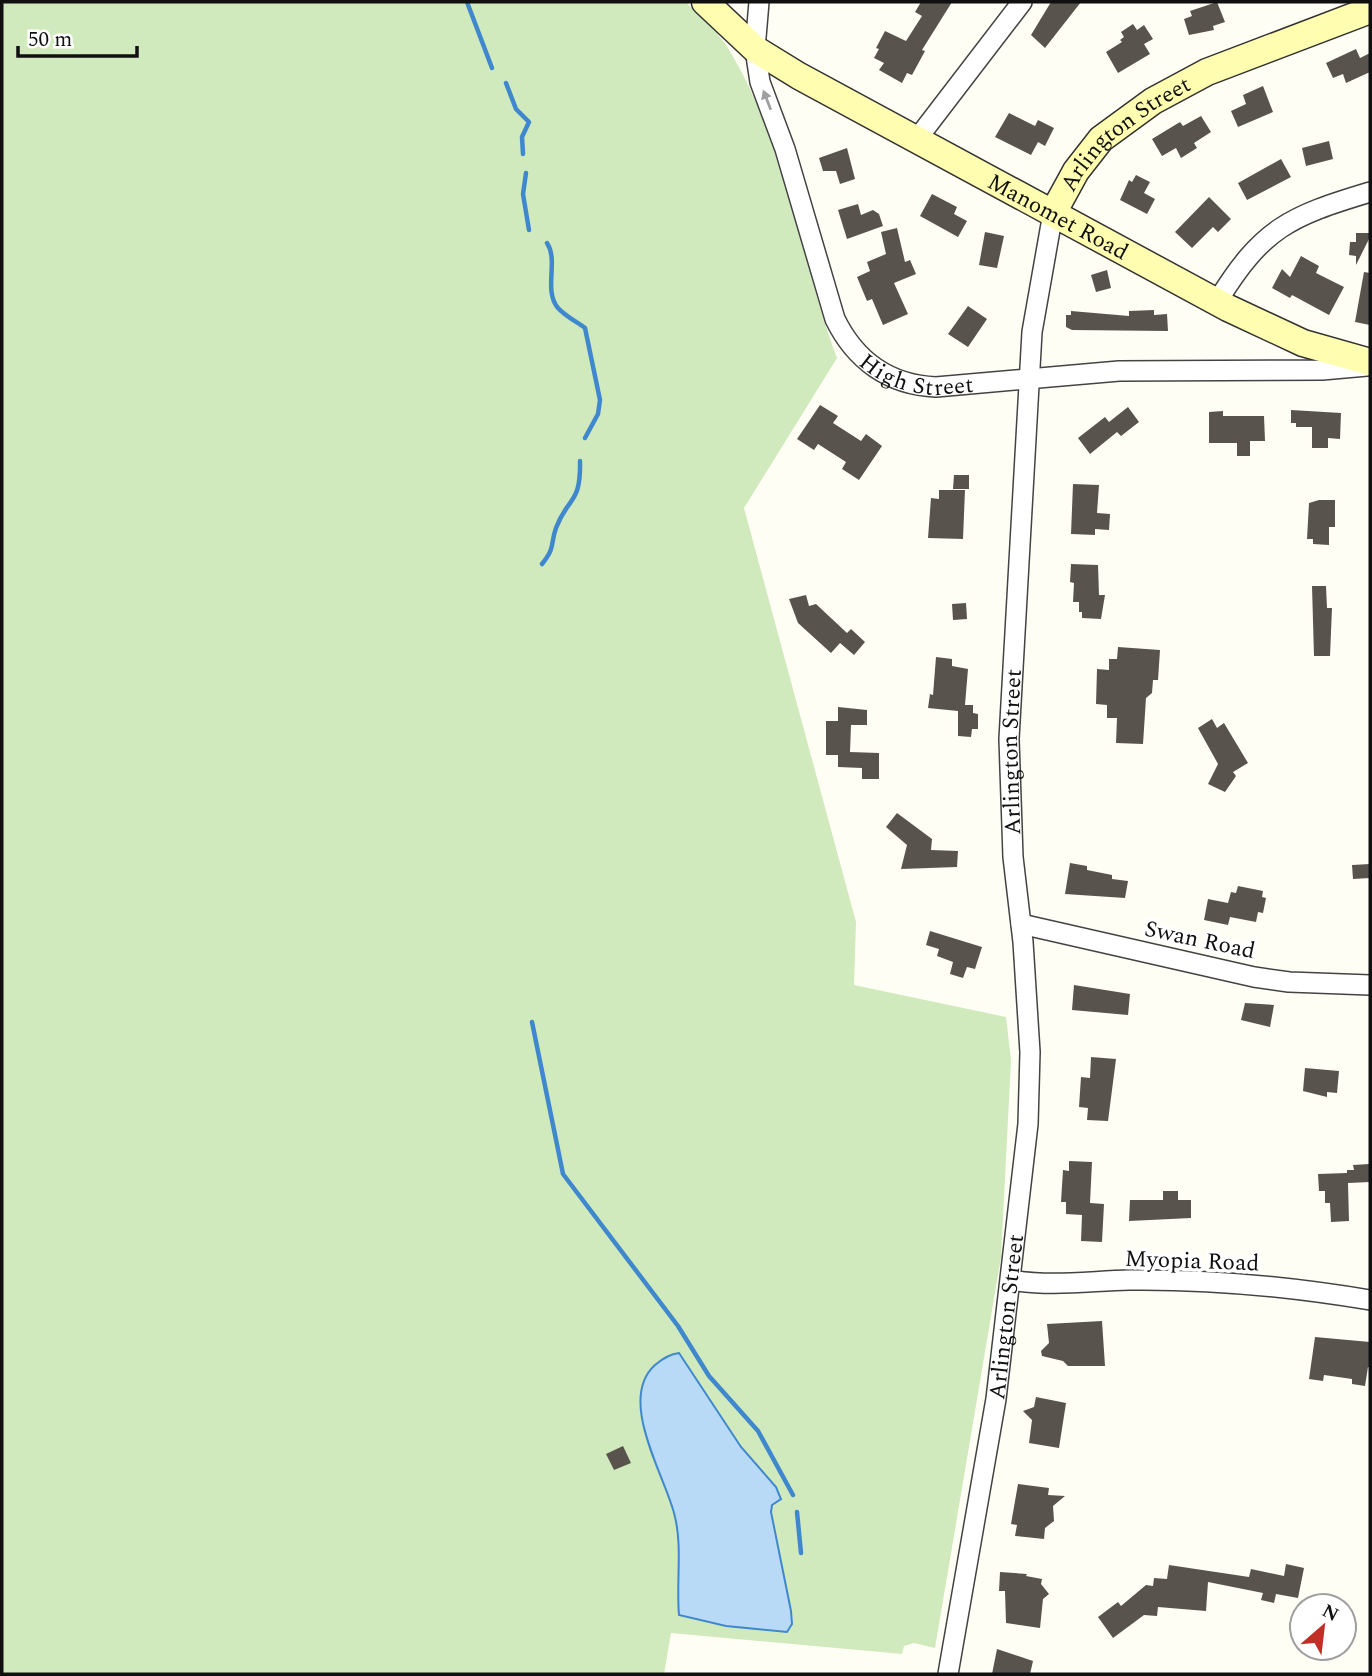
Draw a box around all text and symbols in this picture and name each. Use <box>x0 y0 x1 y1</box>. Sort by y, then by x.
scale bar <box>18 14 136 58</box>
text: 50 m <box>28 24 72 56</box>
street label: Arlington Street <box>1052 68 1197 199</box>
one-way arrow <box>761 89 772 110</box>
street label: Manomet Road <box>981 165 1135 270</box>
street label: High Street <box>851 345 975 406</box>
street label: Arlington Street <box>993 668 1032 836</box>
street label: Swan Road <box>1141 912 1258 969</box>
street label: Arlington Street <box>980 1232 1034 1402</box>
street label: Myopia Road <box>1124 1242 1260 1281</box>
north arrow <box>1288 1592 1358 1662</box>
text: N <box>1317 1597 1344 1630</box>

